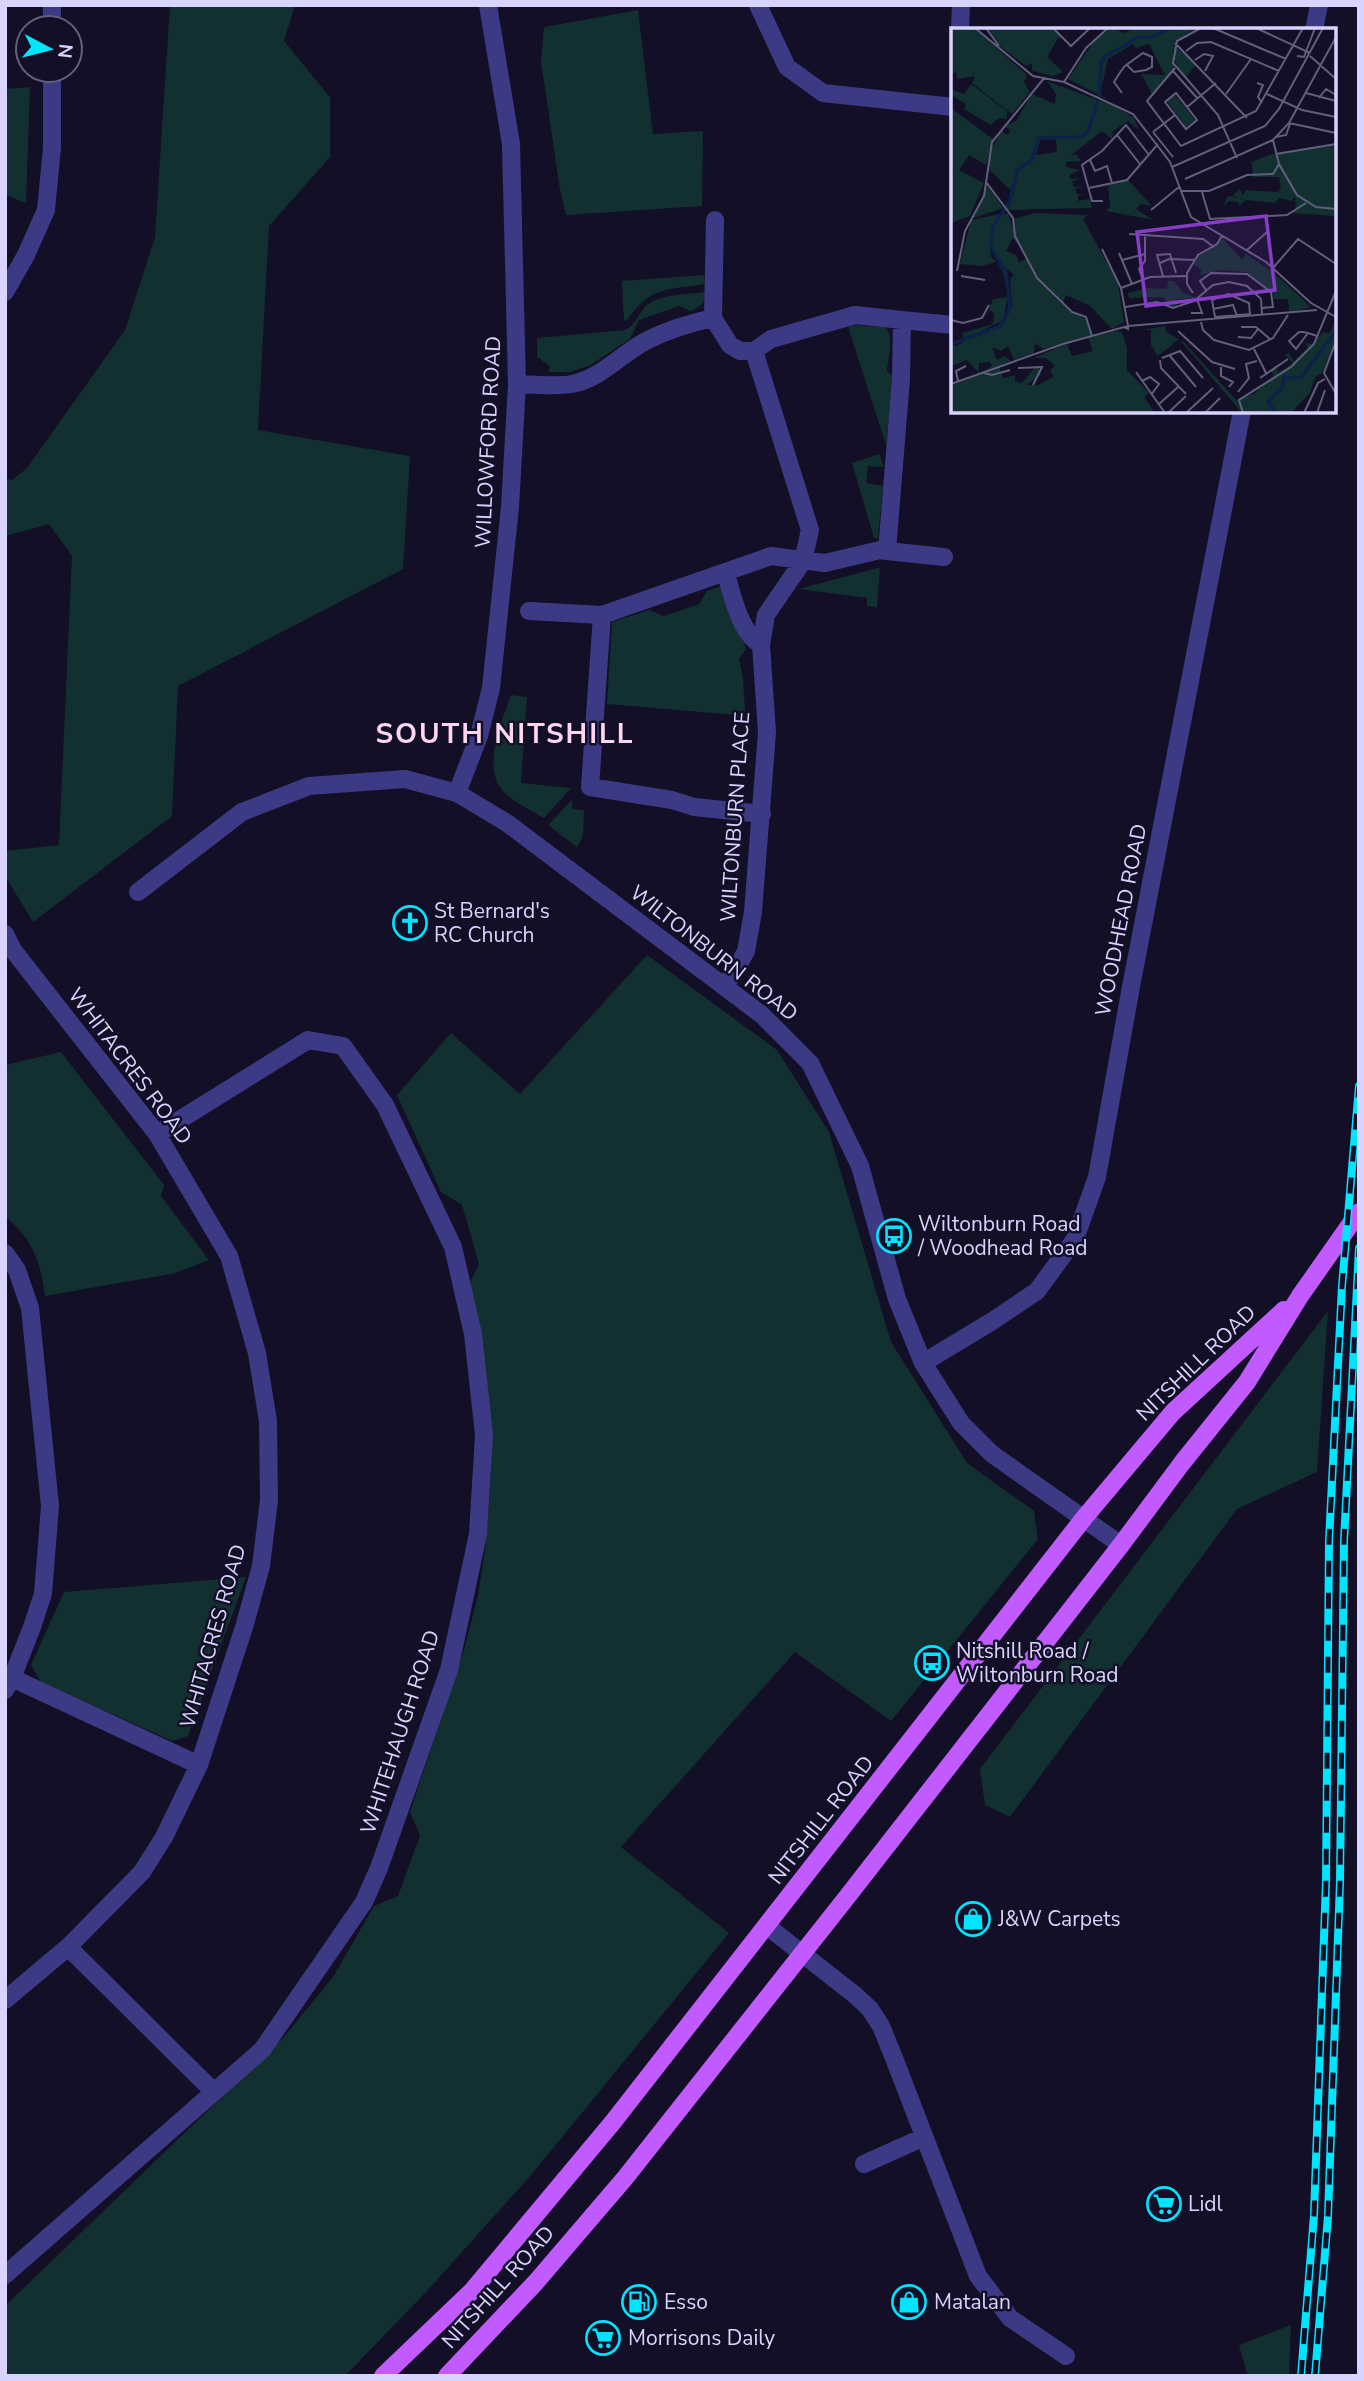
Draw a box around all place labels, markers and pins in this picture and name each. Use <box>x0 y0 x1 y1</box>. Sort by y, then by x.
place label: St Bernard's RC Church <box>434 897 550 949</box>
church icon: St Bernard's RC Church <box>391 904 429 942</box>
place label: Wiltonburn Road / Woodhead Road <box>917 1210 1088 1262</box>
bus stop icon: Wiltonburn Road / Woodhead Road <box>875 1217 913 1255</box>
place label: Nitshill Road / Wiltonburn Road <box>956 1637 1119 1689</box>
bus stop icon: Nitshill Road / Wiltonburn Road <box>913 1644 951 1682</box>
shop icon: J&W Carpets <box>954 1900 992 1938</box>
place label: J&W Carpets <box>997 1905 1121 1933</box>
supermarket icon: Lidl <box>1145 2185 1183 2223</box>
place label: Lidl <box>1188 2190 1224 2218</box>
fuel station icon: Esso <box>620 2283 658 2321</box>
shop icon: Matalan <box>890 2283 928 2321</box>
place label: Esso <box>664 2288 708 2316</box>
place label: Matalan <box>934 2288 1011 2316</box>
supermarket icon: Morrisons Daily <box>584 2319 622 2357</box>
place label: Morrisons Daily <box>628 2324 775 2352</box>

